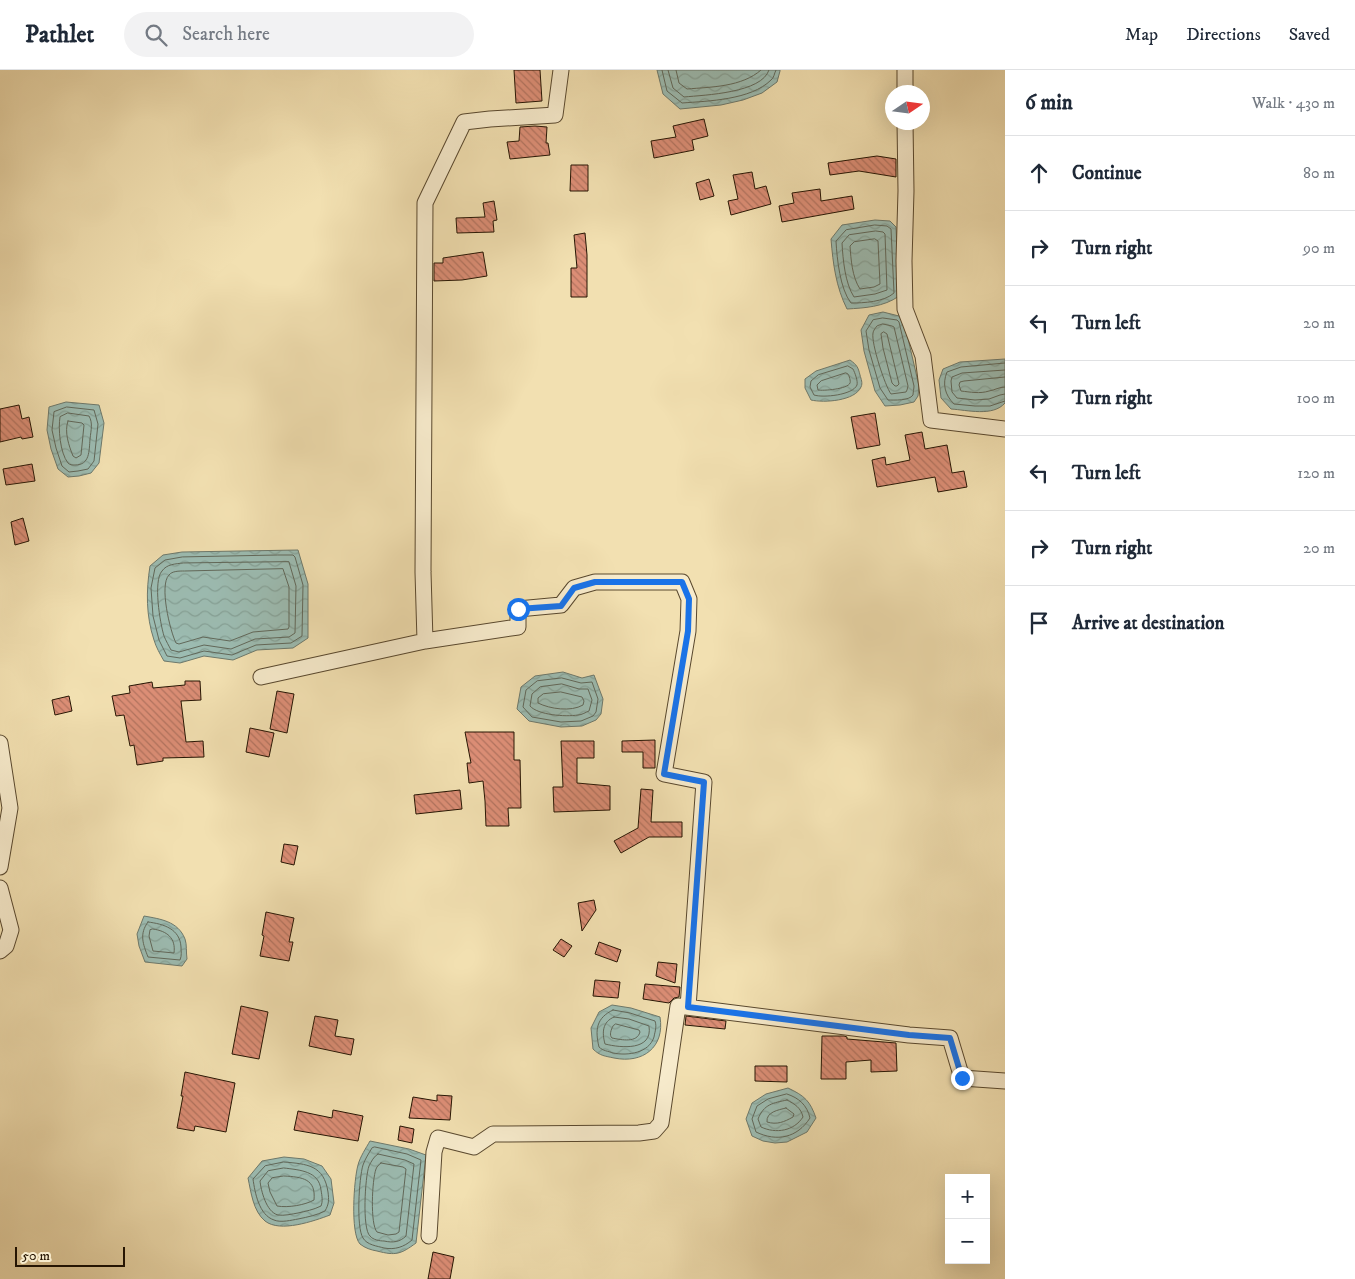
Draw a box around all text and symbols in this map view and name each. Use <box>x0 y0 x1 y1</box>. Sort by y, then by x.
search box <box>124 12 474 57</box>
text: Pathlet <box>25 20 94 50</box>
icon: search <box>142 21 170 49</box>
text: Search here <box>182 23 270 46</box>
text: Map <box>1125 24 1158 46</box>
text: Directions <box>1186 24 1261 46</box>
text: Saved <box>1289 24 1330 46</box>
north arrow <box>885 85 930 130</box>
text: 6 min <box>1025 90 1073 116</box>
text: Walk · 430 m <box>1252 93 1335 113</box>
icon: ahead <box>1025 159 1053 187</box>
text: Continue <box>1072 162 1142 185</box>
text: 80 m <box>1303 163 1335 183</box>
icon: right <box>1025 234 1053 262</box>
text: Turn right <box>1072 237 1152 260</box>
text: 90 m <box>1303 238 1335 258</box>
icon: left <box>1025 309 1053 337</box>
text: Turn left <box>1072 312 1141 335</box>
text: 20 m <box>1303 313 1335 333</box>
icon: right <box>1025 384 1053 412</box>
text: Turn right <box>1072 387 1152 410</box>
text: 100 m <box>1297 388 1335 408</box>
icon: left <box>1025 459 1053 487</box>
text: Turn left <box>1072 462 1141 485</box>
text: 120 m <box>1297 463 1335 483</box>
icon: right <box>1025 534 1053 562</box>
text: Turn right <box>1072 537 1152 560</box>
text: 20 m <box>1303 538 1335 558</box>
route start <box>507 598 530 621</box>
icon: arrive <box>1025 609 1053 637</box>
text: Arrive at destination <box>1072 612 1224 635</box>
route end <box>951 1067 974 1090</box>
map controls <box>945 1174 990 1264</box>
button: + <box>945 1174 990 1219</box>
button: − <box>945 1219 990 1264</box>
scale bar <box>15 1244 125 1267</box>
text: 50 m <box>22 1247 50 1265</box>

